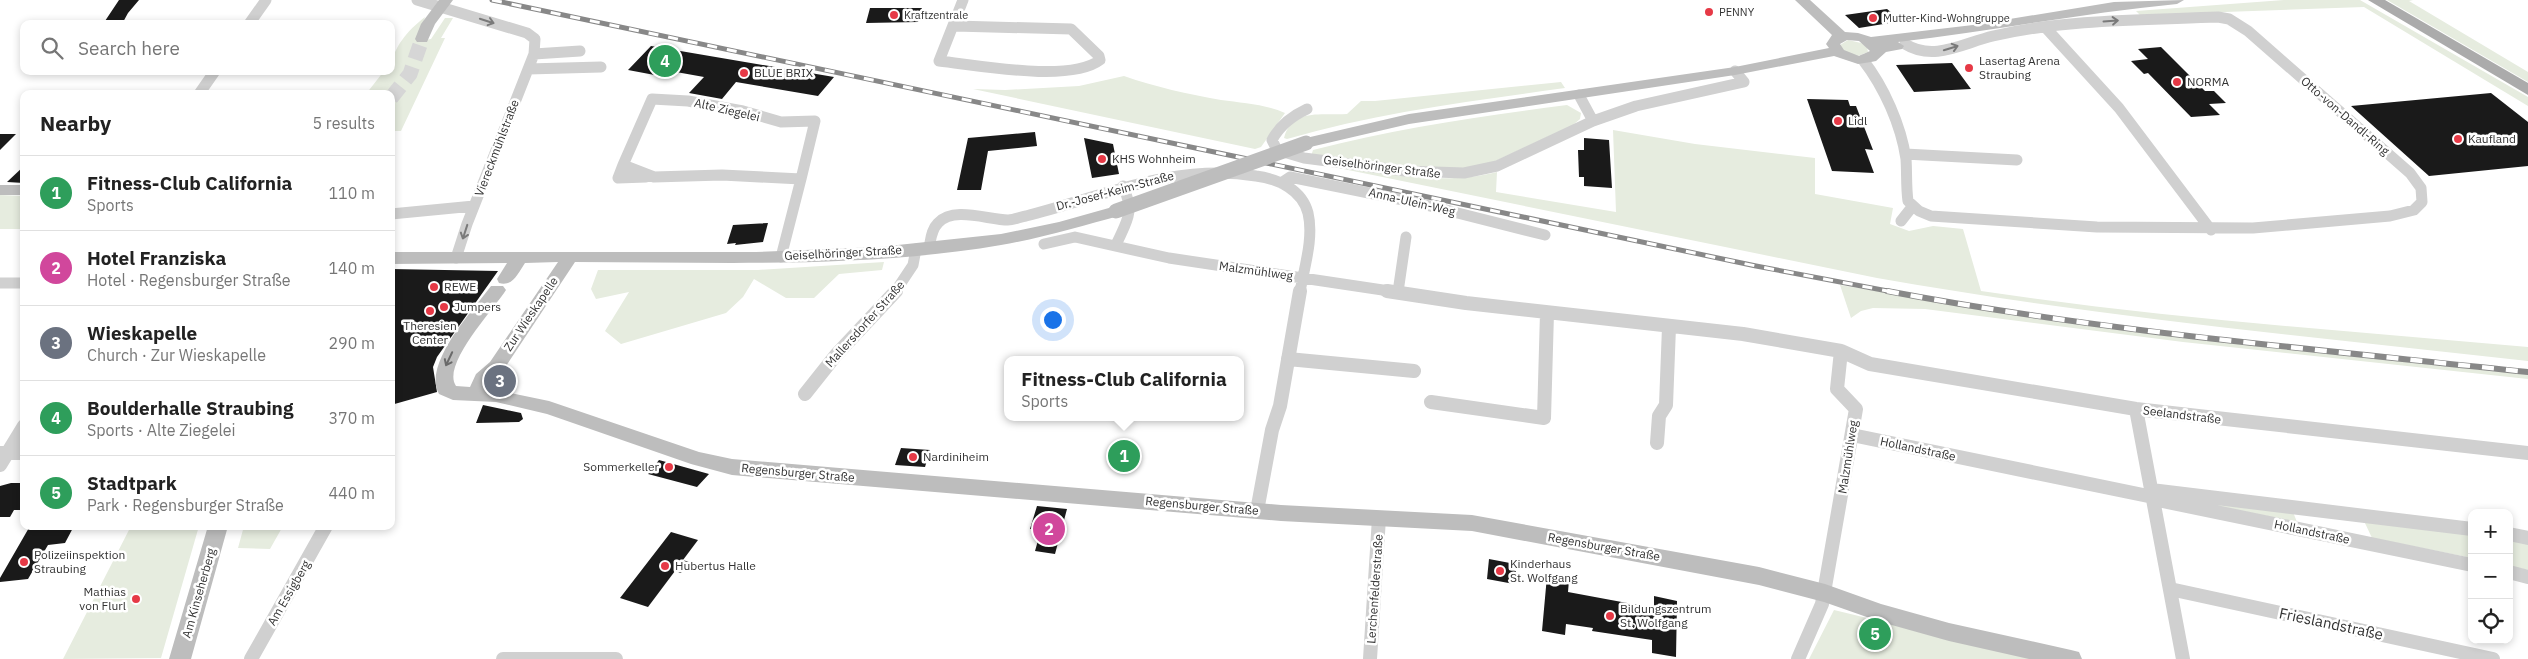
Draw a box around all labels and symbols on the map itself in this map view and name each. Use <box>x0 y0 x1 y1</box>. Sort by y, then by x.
place label: PENNY <box>1719 5 1755 19</box>
marker: PENNY <box>1703 6 1715 18</box>
place label: Kraftzentrale <box>904 8 968 22</box>
marker: Kraftzentrale <box>888 9 900 21</box>
place label: Mutter-Kind-Wohngruppe <box>1883 11 2010 25</box>
marker: Mutter-Kind-Wohngruppe <box>1867 12 1879 24</box>
one-way arrow <box>479 16 495 26</box>
one-way arrow <box>2103 16 2119 26</box>
pin: 4 <box>649 42 681 80</box>
one-way arrow <box>1943 42 1959 52</box>
place label: Lasertag Arena Straubing <box>1979 53 2061 82</box>
marker: Lasertag Arena Straubing <box>1963 62 1975 74</box>
place label: BLUE BRIX <box>754 65 814 80</box>
marker: BLUE BRIX <box>738 67 750 79</box>
street label: Otto-von-Dandl-Ring <box>2298 73 2393 159</box>
place label: NORMA <box>2187 74 2229 89</box>
marker: NORMA <box>2171 76 2183 88</box>
street label: Alte Ziegelei <box>693 95 761 124</box>
street label: Viereckmühlstraße <box>471 97 522 198</box>
place label: Lidl <box>1848 113 1867 128</box>
marker: Lidl <box>1832 115 1844 127</box>
place label: Kaufland <box>2468 131 2516 146</box>
marker: Kaufland <box>2452 133 2464 145</box>
place label: KHS Wohnheim <box>1112 151 1196 166</box>
street label: Geiselhöringer Straße <box>1323 152 1442 181</box>
marker: KHS Wohnheim <box>1096 153 1108 165</box>
street label: Dr.-Josef-Keim-Straße <box>1054 167 1176 213</box>
street label: Anna-Ulein-Weg <box>1367 184 1457 219</box>
one-way arrow <box>459 224 469 240</box>
street label: Geiselhöringer Straße <box>784 242 903 263</box>
street label: Malzmühlweg <box>1218 258 1295 283</box>
street label: Zur Wieskapelle <box>500 273 561 354</box>
street label: Mallersdorfer Straße <box>822 277 908 370</box>
place label: REWE <box>444 279 476 294</box>
marker: REWE <box>428 281 440 293</box>
place label: Jumpers <box>454 299 501 314</box>
marker: Jumpers <box>438 301 450 313</box>
marker: Theresien Center <box>424 305 436 317</box>
your location <box>1040 307 1066 333</box>
place label: Theresien Center <box>403 318 457 347</box>
one-way arrow <box>444 351 454 366</box>
pin: 3 <box>484 362 516 400</box>
street label: Seelandstraße <box>2142 402 2222 427</box>
street label: Malzmühlweg <box>1834 418 1861 495</box>
street label: Hollandstraße <box>1879 433 1958 464</box>
pin: 1 <box>1108 437 1140 475</box>
place label: Nardiniheim <box>923 449 989 464</box>
marker: Nardiniheim <box>907 451 919 463</box>
place label: Sommerkeller <box>583 459 660 474</box>
street label: Regensburger Straße <box>741 460 856 485</box>
marker: Sommerkeller <box>663 461 675 473</box>
street label: Regensburger Straße <box>1145 493 1260 518</box>
pin: 2 <box>1033 510 1065 548</box>
street label: Hollandstraße <box>2273 516 2352 547</box>
street label: Regensburger Straße <box>1547 529 1662 564</box>
street label: Lerchenfelderstraße <box>1363 533 1386 644</box>
street label: Am Kinseherberg <box>179 546 219 639</box>
place label: Polizeiinspektion Straubing <box>34 547 125 576</box>
marker: Polizeiinspektion Straubing <box>18 556 30 568</box>
place label: Kinderhaus St. Wolfgang <box>1510 556 1578 585</box>
street label: Am Essigberg <box>264 557 314 628</box>
place label: Hubertus Halle <box>675 558 756 573</box>
marker: Hubertus Halle <box>659 560 671 572</box>
marker: Kinderhaus St. Wolfgang <box>1494 565 1506 577</box>
place label: Mathias von Flurl <box>79 584 126 613</box>
marker: Mathias von Flurl <box>130 593 142 605</box>
place label: Bildungszentrum St. Wolfgang <box>1620 601 1712 630</box>
street label: Frieslandstraße <box>2277 603 2385 644</box>
marker: Bildungszentrum St. Wolfgang <box>1604 610 1616 622</box>
pin: 5 <box>1859 615 1891 653</box>

